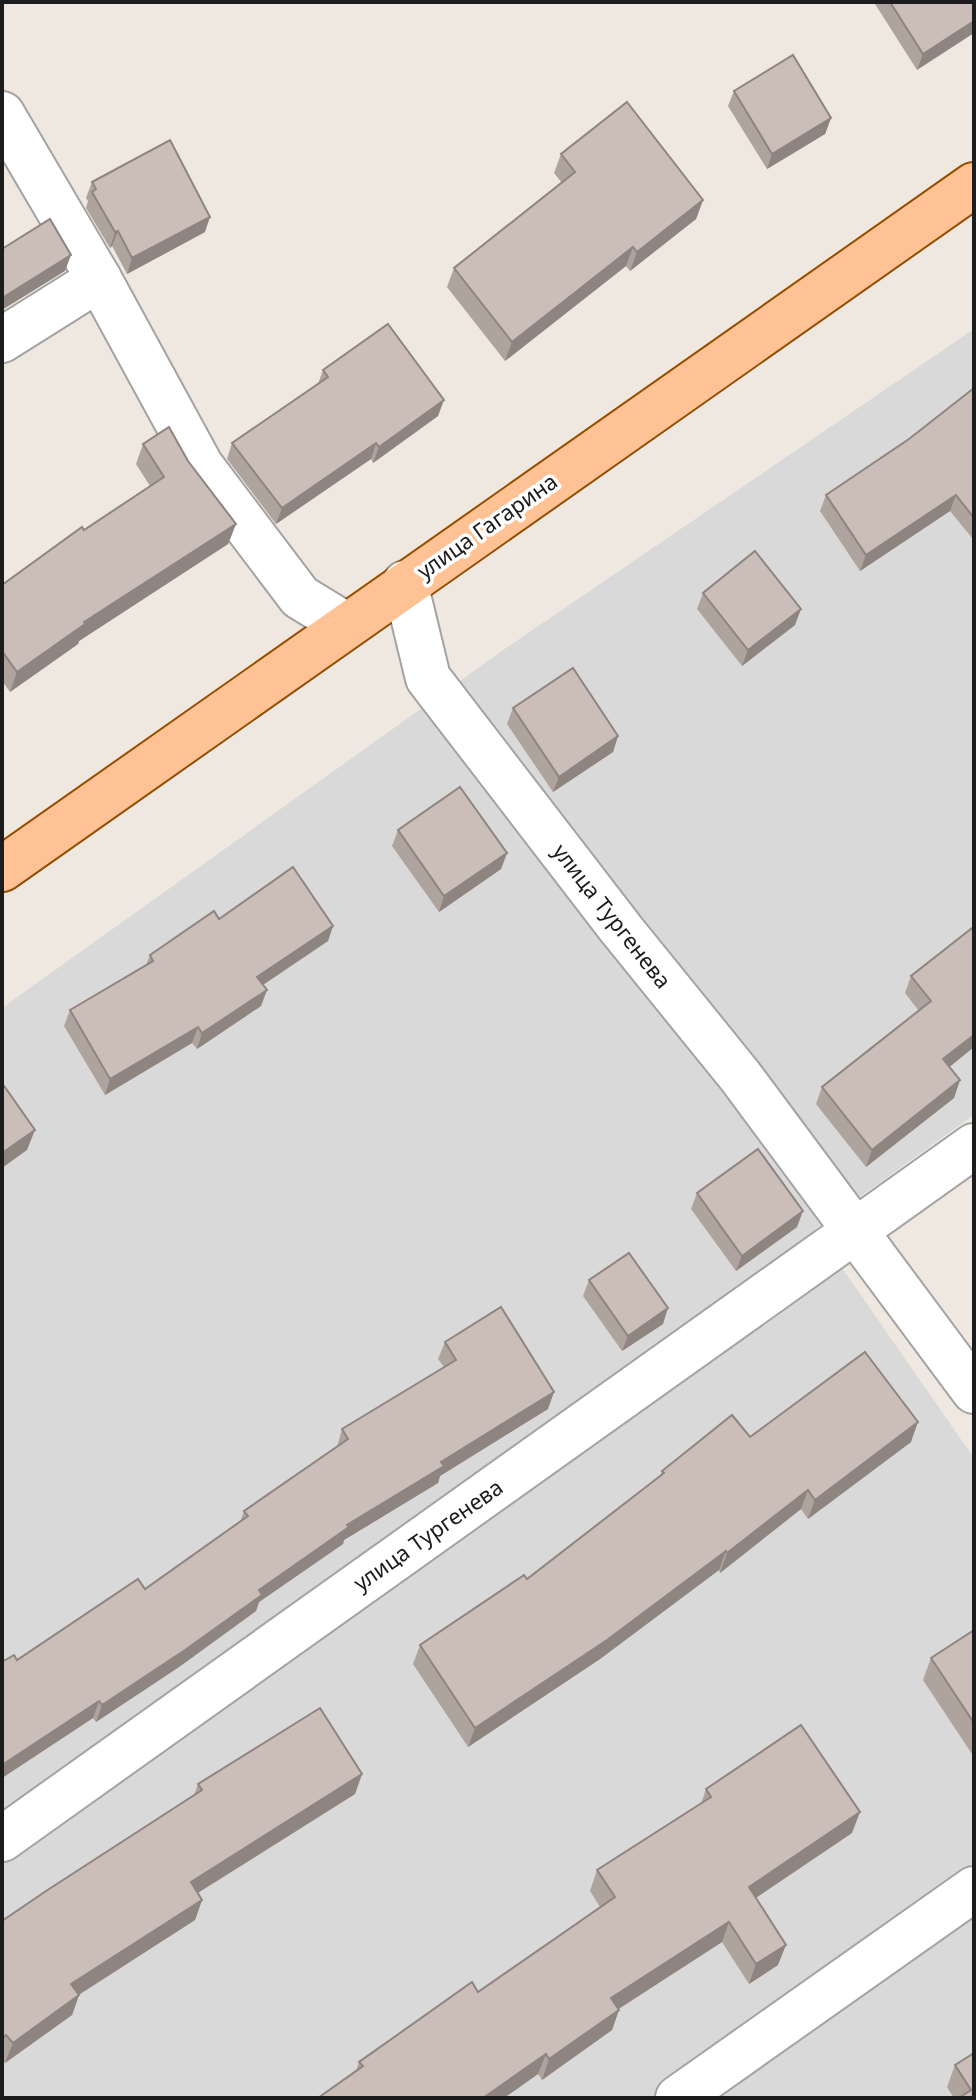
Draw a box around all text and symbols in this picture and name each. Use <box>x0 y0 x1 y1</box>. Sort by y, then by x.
street label: улица Гагарина <box>410 465 563 585</box>
street label: улица Тургенева <box>547 837 679 994</box>
street label: улица Тургенева <box>347 1471 508 1597</box>

